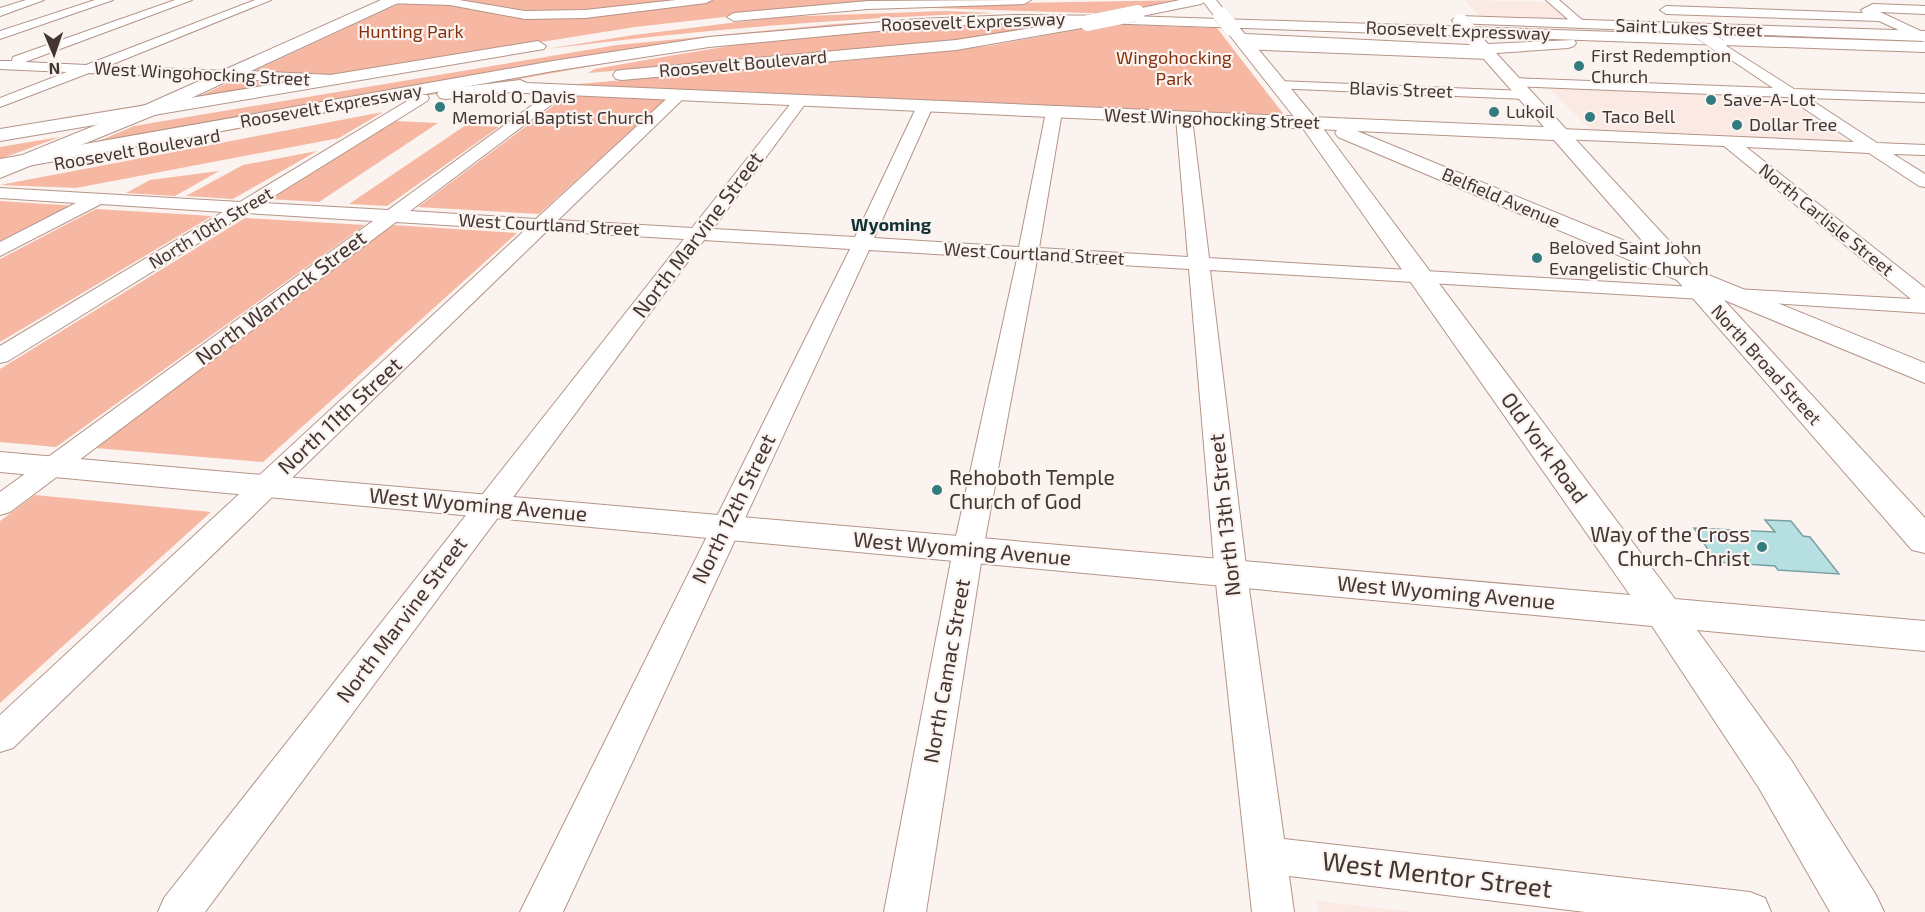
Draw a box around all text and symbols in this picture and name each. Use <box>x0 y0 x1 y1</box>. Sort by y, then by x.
street label: Roosevelt Expressway <box>880 7 1066 35</box>
street label: Saint Lukes Street <box>1615 13 1763 41</box>
street label: Roosevelt Expressway <box>1365 16 1551 44</box>
park label: Hunting Park <box>358 20 464 42</box>
north arrow <box>24 24 84 84</box>
place label: First Redemption Church <box>1591 44 1731 87</box>
street label: Roosevelt Boulevard <box>658 45 828 81</box>
park label: Wingohocking Park <box>1116 46 1232 89</box>
street label: West Wingohocking Street <box>94 56 311 90</box>
marker: First Redemption Church <box>1572 59 1586 73</box>
text: N <box>48 60 61 79</box>
street label: Blavis Street <box>1349 76 1453 102</box>
street label: Roosevelt Expressway <box>238 78 424 132</box>
place label: Harold O. Davis Memorial Baptist Church <box>452 85 654 128</box>
place label: Save-A-Lot <box>1723 88 1816 110</box>
marker: Save-A-Lot <box>1704 93 1718 107</box>
marker: Harold O. Davis Memorial Baptist Church <box>433 100 447 114</box>
place label: Lukoil <box>1506 100 1555 122</box>
street label: West Wingohocking Street <box>1104 103 1320 133</box>
marker: Lukoil <box>1487 105 1501 119</box>
place label: Taco Bell <box>1602 105 1676 127</box>
marker: Taco Bell <box>1583 110 1597 124</box>
place label: Dollar Tree <box>1749 113 1837 135</box>
marker: Dollar Tree <box>1730 118 1744 132</box>
street label: Roosevelt Boulevard <box>52 124 222 174</box>
street label: North Marvine Street <box>626 146 767 322</box>
street label: North Carlisle Street <box>1755 158 1898 280</box>
street label: Belfield Avenue <box>1439 162 1564 232</box>
street label: North 10th Street <box>144 181 277 273</box>
street label: West Courtland Street <box>458 208 640 240</box>
district label: Wyoming <box>851 213 932 235</box>
street label: North Warnock Street <box>190 224 370 369</box>
place label: Beloved Saint John Evangelistic Church <box>1549 236 1709 279</box>
street label: West Courtland Street <box>943 237 1125 269</box>
marker: Beloved Saint John Evangelistic Church <box>1530 251 1544 265</box>
street label: North Broad Street <box>1707 300 1827 429</box>
street label: North 11th Street <box>272 351 406 479</box>
street label: Old York Road <box>1497 387 1594 507</box>
street label: North 12th Street <box>686 429 780 587</box>
street label: North 13th Street <box>1203 433 1244 598</box>
place label: Rehoboth Temple Church of God <box>949 464 1115 513</box>
street label: West Wyoming Avenue <box>368 482 588 525</box>
marker: Rehoboth Temple Church of God <box>930 483 944 497</box>
place label: Way of the Cross Church-Christ <box>1590 521 1750 570</box>
street label: West Wyoming Avenue <box>852 526 1072 569</box>
street label: North Marvine Street <box>330 531 471 707</box>
marker: Way of the Cross Church-Christ <box>1755 540 1769 554</box>
street label: West Wyoming Avenue <box>1336 570 1556 613</box>
street label: North Camac Street <box>917 577 974 765</box>
street label: West Mentor Street <box>1320 844 1554 903</box>

